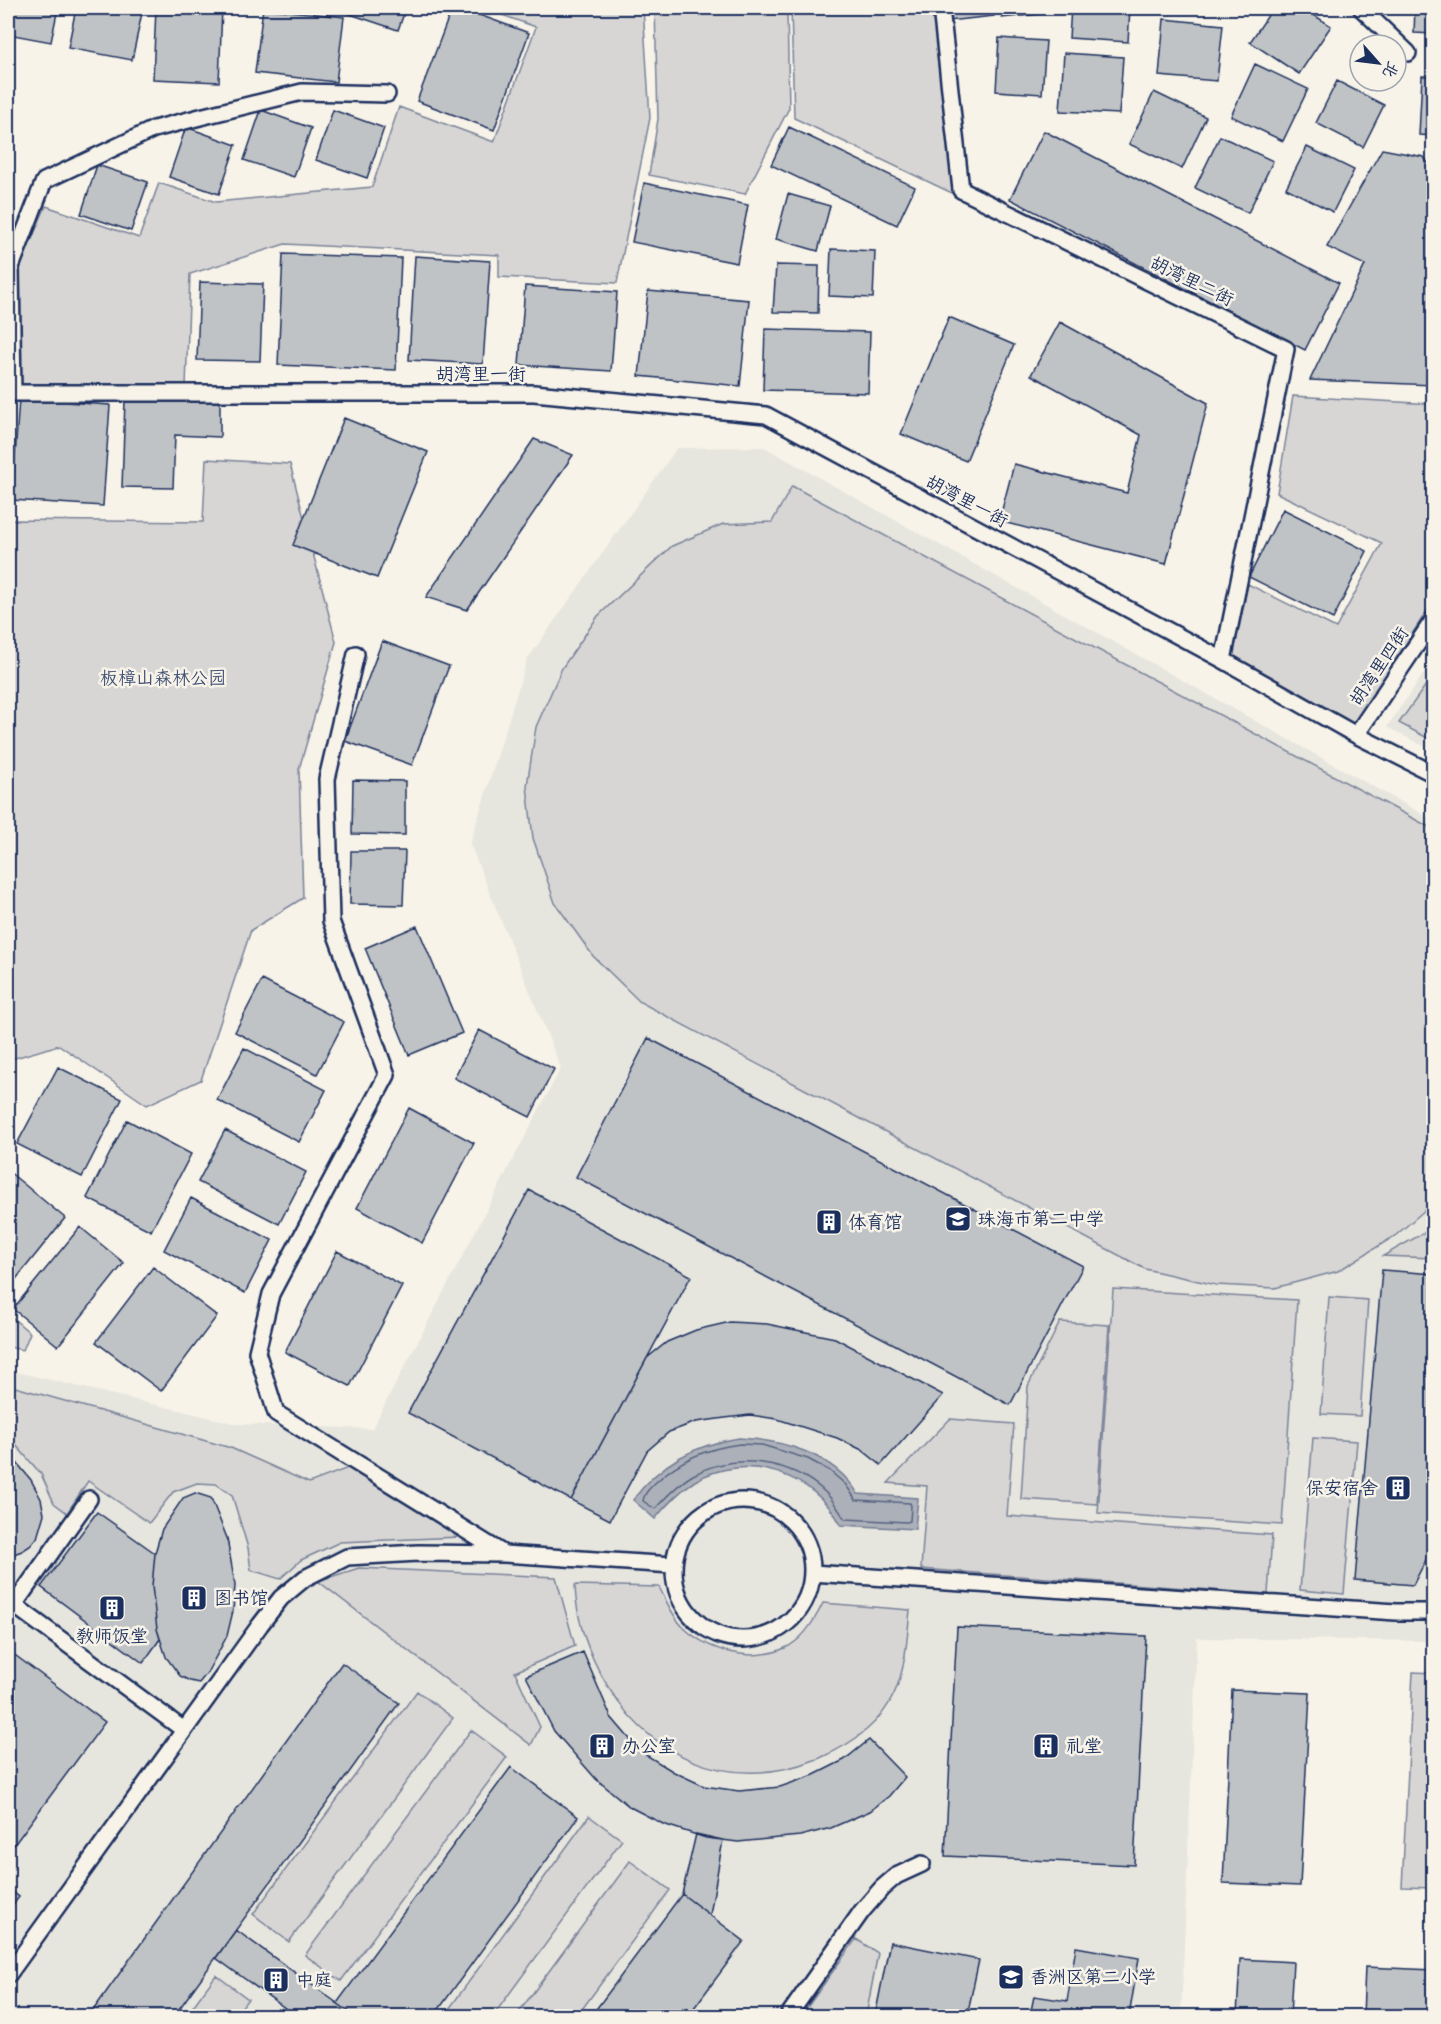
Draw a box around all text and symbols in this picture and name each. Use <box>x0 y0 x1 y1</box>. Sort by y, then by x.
north arrow <box>1348 33 1408 93</box>
text: 北 <box>1375 56 1403 81</box>
street label: 胡湾里二街 <box>1145 252 1237 314</box>
street label: 胡湾里一街 <box>436 364 526 389</box>
street label: 胡湾里一街 <box>920 471 1011 535</box>
street label: 胡湾里四街 <box>1346 623 1417 712</box>
park label: 板樟山森林公园 <box>100 668 226 693</box>
school or university icon: 珠海市第二中学 <box>943 1204 973 1234</box>
building icon: 体育馆 <box>814 1207 844 1237</box>
place label: 珠海市第二中学 <box>978 1209 1104 1234</box>
place label: 体育馆 <box>848 1212 902 1237</box>
building icon: 保安宿舍 <box>1383 1473 1413 1503</box>
place label: 保安宿舍 <box>1306 1478 1378 1503</box>
building icon: 图书馆 <box>179 1583 209 1613</box>
place label: 图书馆 <box>214 1588 268 1613</box>
building icon: 教师饭堂 <box>97 1593 127 1623</box>
place label: 教师饭堂 <box>76 1626 148 1651</box>
building icon: 办公室 <box>587 1731 617 1761</box>
building icon: 礼堂 <box>1031 1731 1061 1761</box>
place label: 办公室 <box>622 1736 676 1761</box>
place label: 礼堂 <box>1066 1736 1102 1761</box>
school or university icon: 香洲区第二小学 <box>996 1962 1026 1992</box>
building icon: 中庭 <box>261 1965 291 1995</box>
place label: 香洲区第二小学 <box>1030 1967 1156 1992</box>
place label: 中庭 <box>296 1970 332 1995</box>

